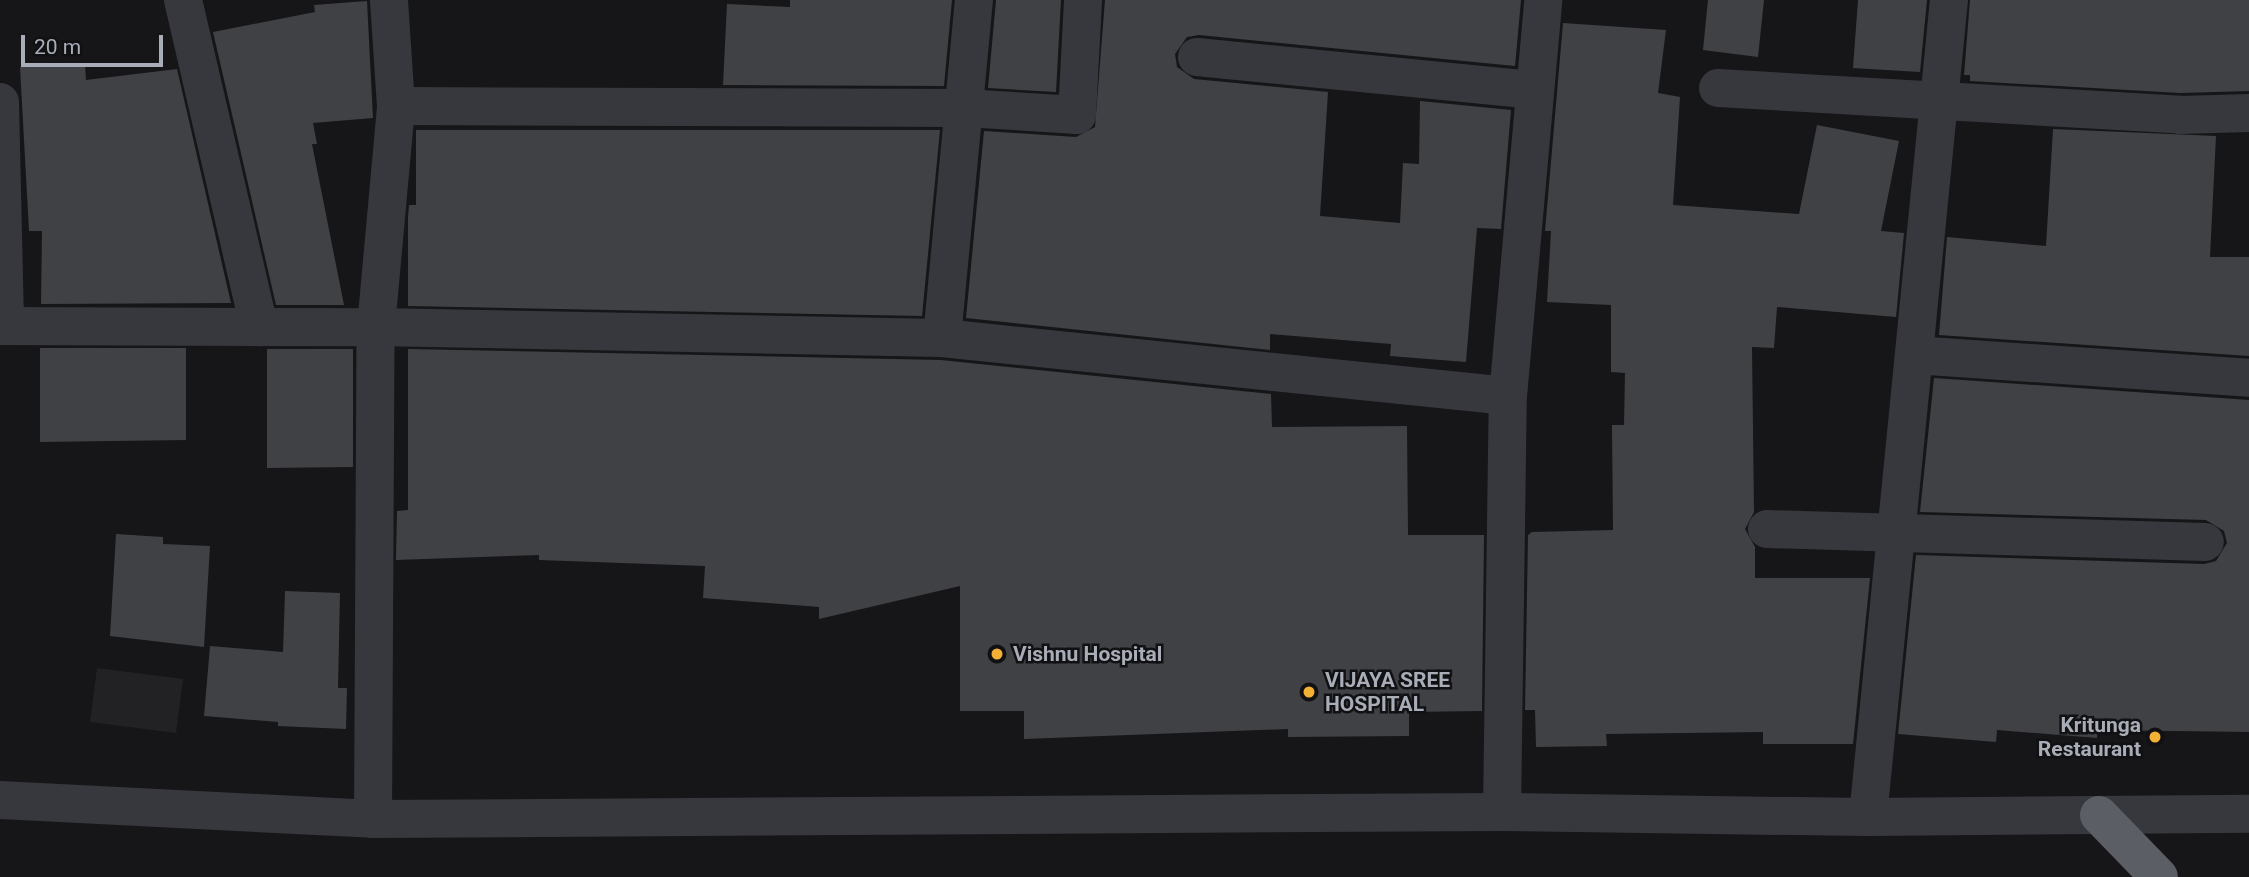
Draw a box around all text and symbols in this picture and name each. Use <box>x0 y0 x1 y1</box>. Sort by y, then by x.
scale bar <box>24 21 166 65</box>
text: 20 m <box>34 35 81 59</box>
place label: Vishnu Hospital <box>1013 641 1162 667</box>
marker: Vishnu Hospital <box>987 644 1007 664</box>
place label: VIJAYA SREE HOSPITAL <box>1325 667 1450 717</box>
marker: VIJAYA SREE HOSPITAL <box>1299 682 1319 702</box>
place label: Kritunga Restaurant <box>2038 712 2141 762</box>
marker: Kritunga Restaurant <box>2147 729 2163 745</box>

